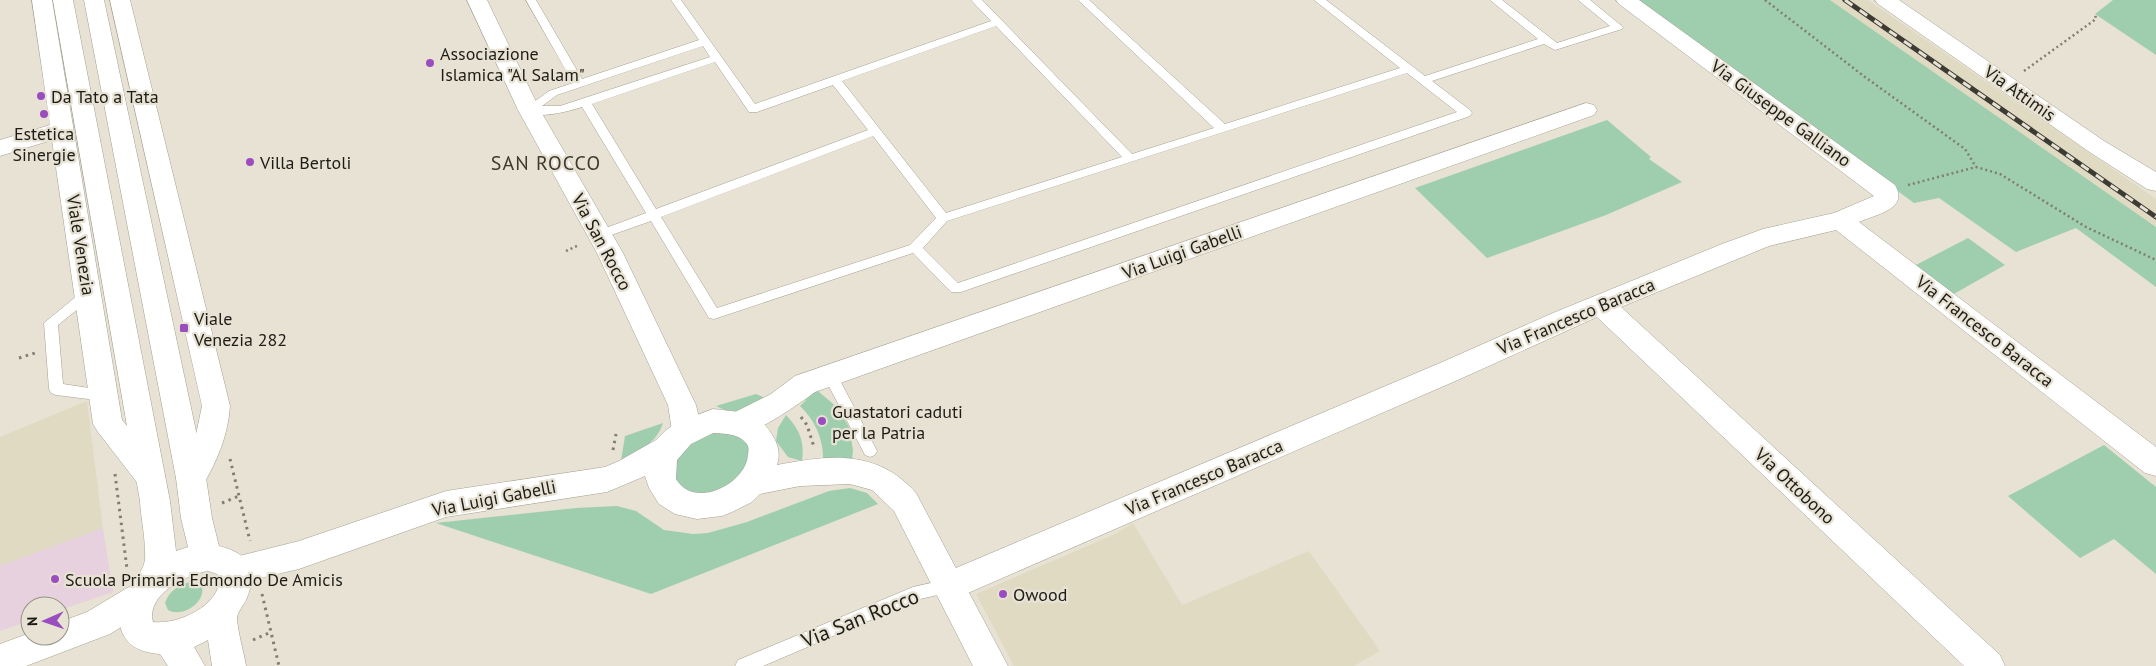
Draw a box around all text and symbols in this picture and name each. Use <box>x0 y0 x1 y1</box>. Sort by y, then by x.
place label: Associazione Islamica "Al Salam" <box>440 42 585 86</box>
street label: Via Giuseppe Galliano <box>1705 54 1856 172</box>
marker: Associazione Islamica "Al Salam" <box>424 57 436 69</box>
street label: Via Attimis <box>1979 59 2060 126</box>
place label: Da Tato a Tata <box>51 85 159 108</box>
marker: Da Tato a Tata <box>35 90 47 102</box>
marker: Estetica Sinergie <box>38 108 50 120</box>
place label: Estetica Sinergie <box>12 122 76 166</box>
district label: SAN ROCCO <box>491 150 601 176</box>
place label: Villa Bertoli <box>259 151 351 174</box>
marker: Villa Bertoli <box>244 156 256 168</box>
street label: Via San Rocco <box>566 189 637 294</box>
street label: Viale Venezia <box>62 192 100 297</box>
street label: Via Luigi Gabelli <box>1118 220 1245 285</box>
street label: Via Francesco Baracca <box>1911 269 2059 392</box>
street label: Via Francesco Baracca <box>1493 272 1658 360</box>
place label: Viale Venezia 282 <box>193 307 287 351</box>
marker: Viale Venezia 282 <box>178 322 190 334</box>
place label: Guastatori caduti per la Patria <box>832 400 963 444</box>
marker: Guastatori caduti per la Patria <box>816 415 828 427</box>
street label: Via Francesco Baracca <box>1121 433 1286 521</box>
street label: Via Ottobono <box>1749 442 1840 529</box>
street label: Via Luigi Gabelli <box>429 475 558 521</box>
place label: Scuola Primaria Edmondo De Amicis <box>65 568 343 591</box>
marker: Scuola Primaria Edmondo De Amicis <box>49 573 61 585</box>
street label: Via San Rocco <box>796 582 923 654</box>
place label: Owood <box>1013 583 1067 606</box>
marker: Owood <box>997 588 1009 600</box>
north arrow <box>20 596 70 646</box>
text: N <box>23 617 41 626</box>

